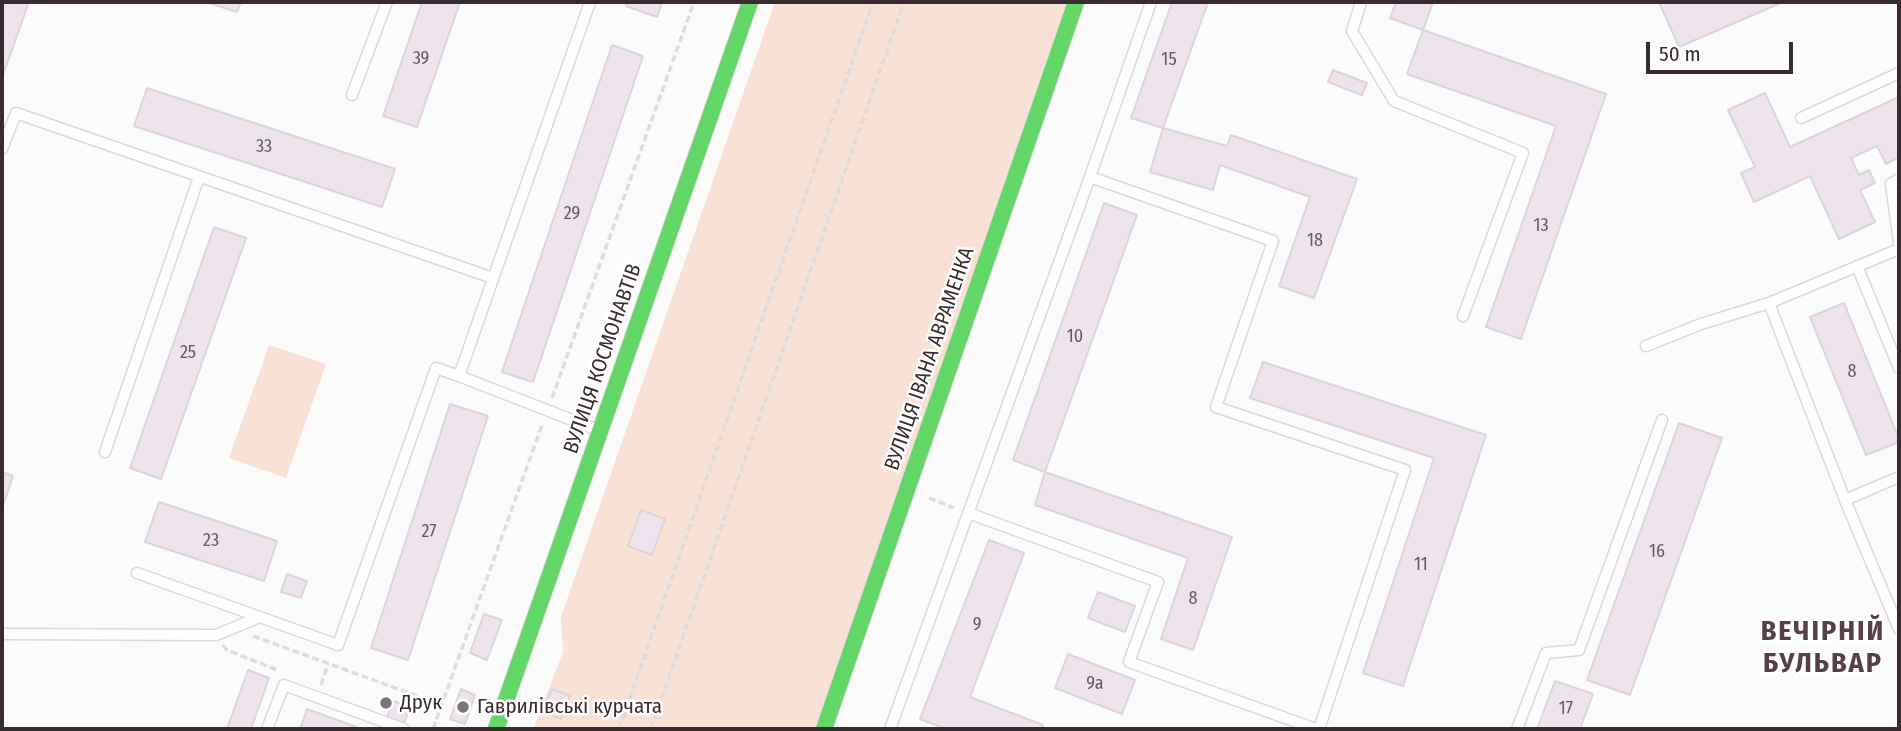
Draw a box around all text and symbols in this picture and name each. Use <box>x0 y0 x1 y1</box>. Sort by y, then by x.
scale bar <box>1649 28 1796 72</box>
text: 50 m <box>1659 41 1701 67</box>
house number: 39 <box>413 48 429 70</box>
house number: 15 <box>1161 49 1177 71</box>
house number: 33 <box>256 136 272 158</box>
house number: 29 <box>564 203 580 225</box>
house number: 13 <box>1533 215 1549 237</box>
house number: 18 <box>1307 230 1323 252</box>
street label: ВУЛИЦЯ ІВАНА АВРАМЕНКА <box>880 244 980 474</box>
street label: ВУЛИЦЯ КОСМОНАВТІВ <box>559 261 647 457</box>
house number: 10 <box>1067 326 1083 348</box>
house number: 25 <box>180 342 196 364</box>
house number: 8 <box>1848 361 1856 383</box>
house number: 27 <box>421 521 437 543</box>
house number: 23 <box>203 530 219 552</box>
house number: 16 <box>1649 541 1665 563</box>
house number: 11 <box>1414 554 1428 576</box>
house number: 8 <box>1189 588 1197 610</box>
house number: 9 <box>973 614 981 636</box>
district label: ВЕЧІРНІЙ БУЛЬВАР <box>1762 615 1884 681</box>
house number: 9а <box>1086 673 1104 695</box>
place label: Друк <box>400 690 442 716</box>
place label: Гаврилівські курчата <box>477 694 662 720</box>
marker: Друк <box>378 695 394 711</box>
house number: 17 <box>1559 698 1573 720</box>
marker: Гаврилівські курчата <box>455 699 471 715</box>

